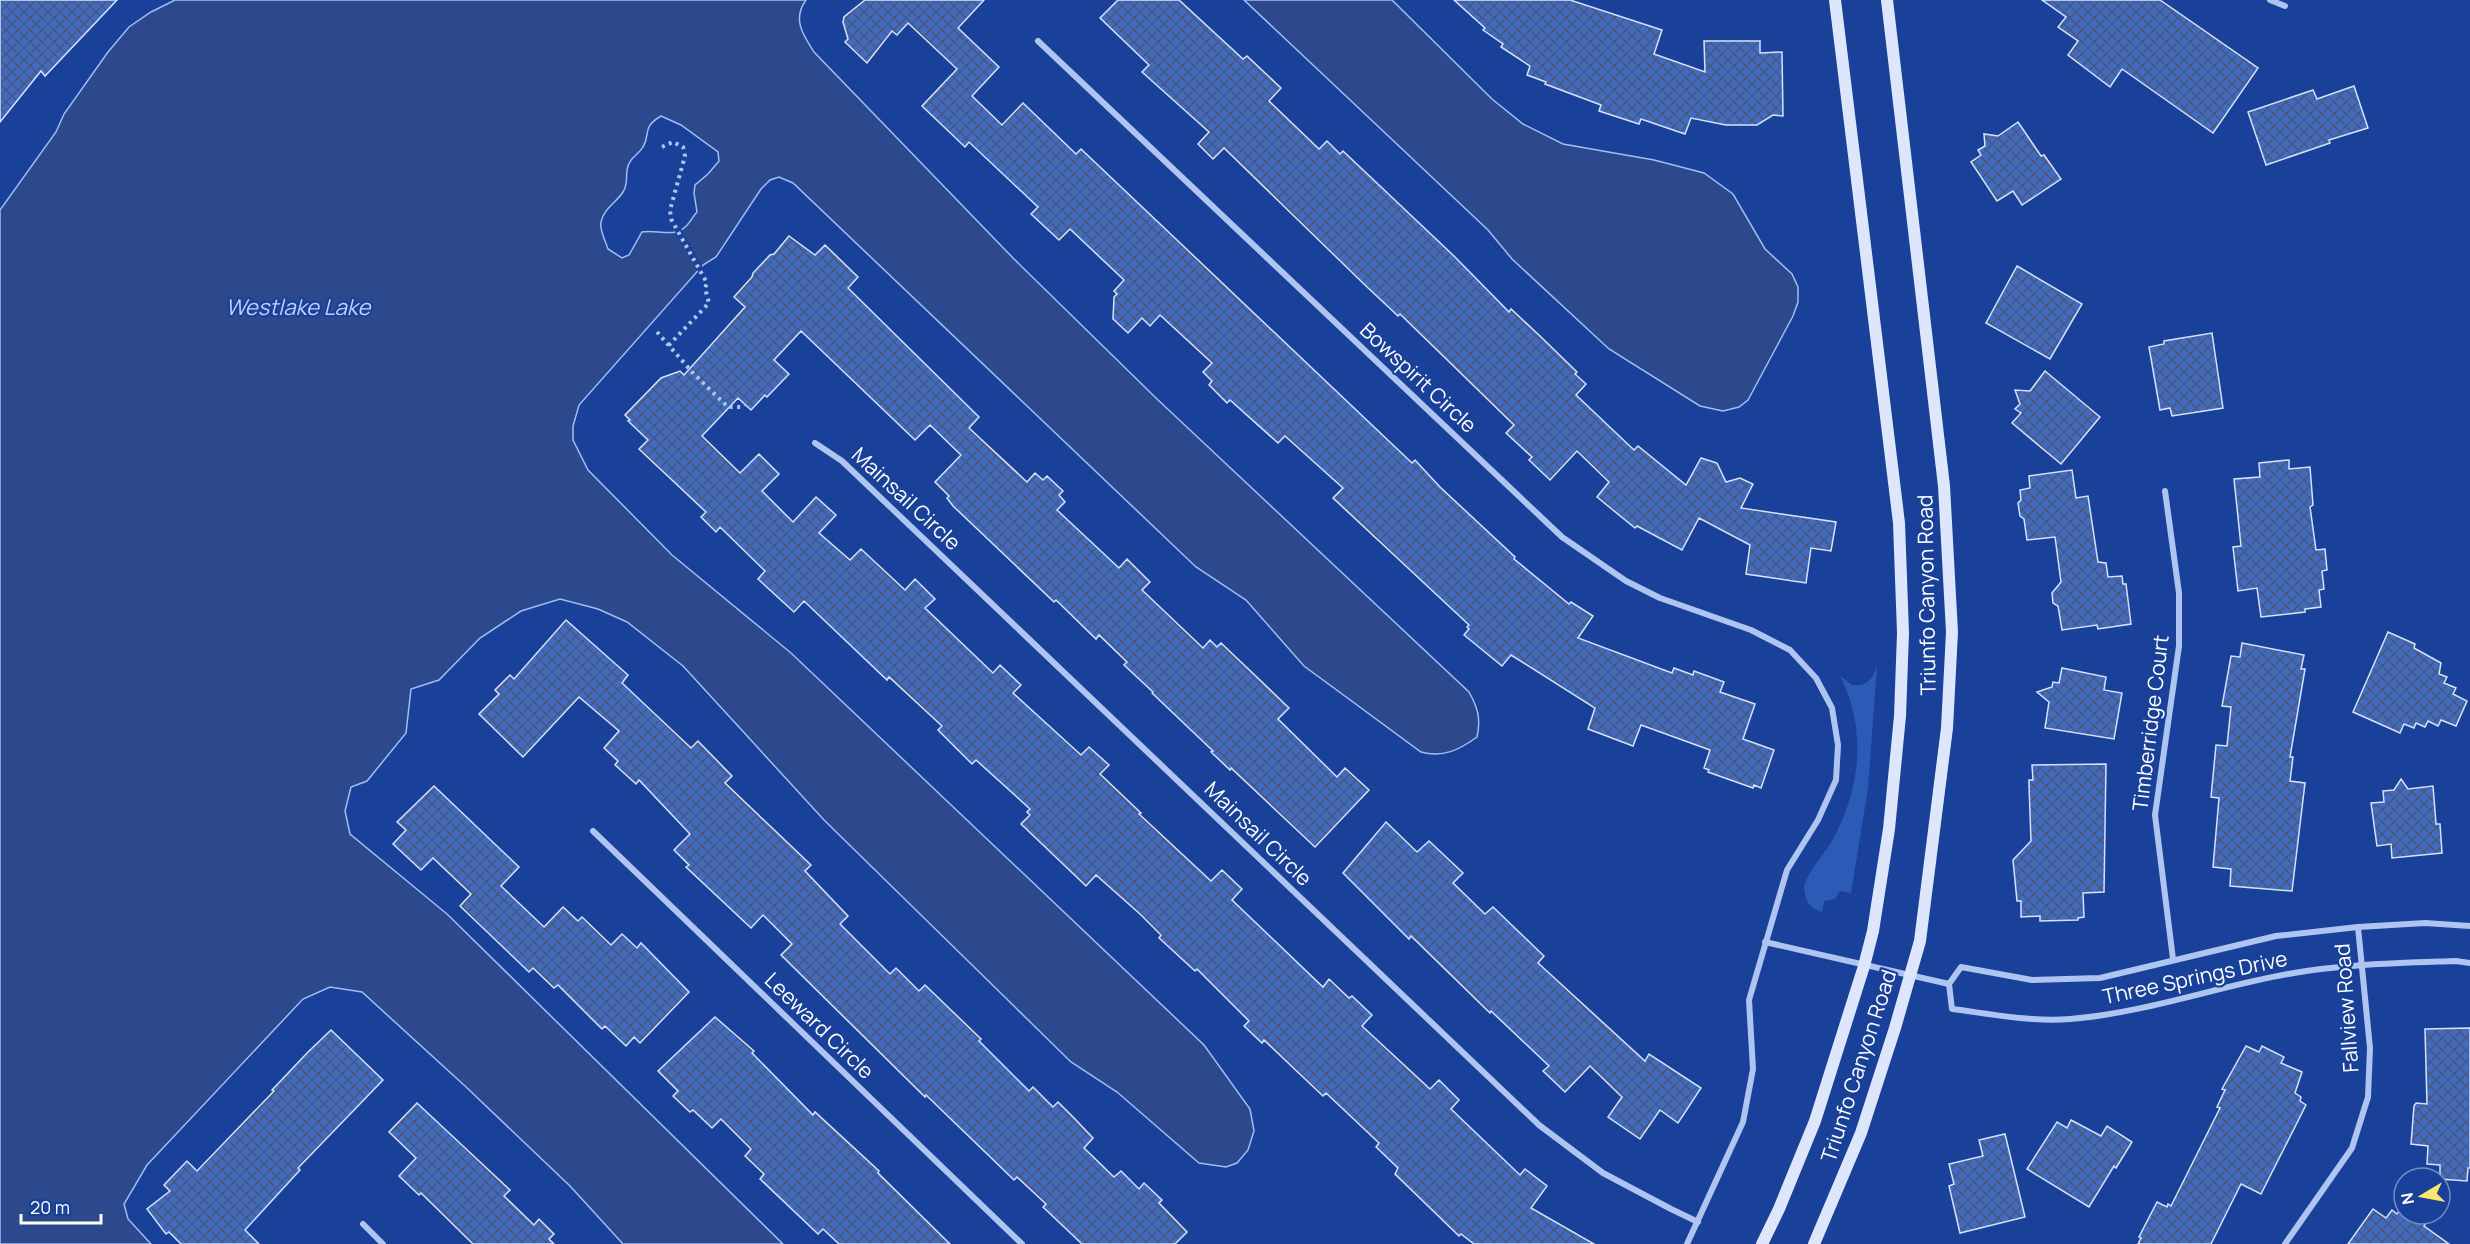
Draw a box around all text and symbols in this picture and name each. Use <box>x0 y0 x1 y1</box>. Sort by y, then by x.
water label: Westlake Lake <box>226 292 372 322</box>
street label: Bowspirit Circle <box>1354 316 1483 439</box>
street label: Mainsail Circle <box>846 441 967 556</box>
street label: Triunfo Canyon Road <box>1910 494 1942 696</box>
street label: Timberridge Court <box>2125 633 2175 813</box>
street label: Mainsail Circle <box>1199 775 1318 892</box>
street label: Fallview Road <box>2328 943 2364 1073</box>
street label: Three Springs Drive <box>2100 944 2290 1010</box>
street label: Leeward Circle <box>759 966 880 1085</box>
street label: Triunfo Canyon Road <box>1814 966 1902 1166</box>
north arrow <box>2392 1166 2452 1226</box>
scale bar <box>21 1187 100 1225</box>
text: N <box>2395 1191 2419 1206</box>
text: 20 m <box>30 1195 70 1219</box>

